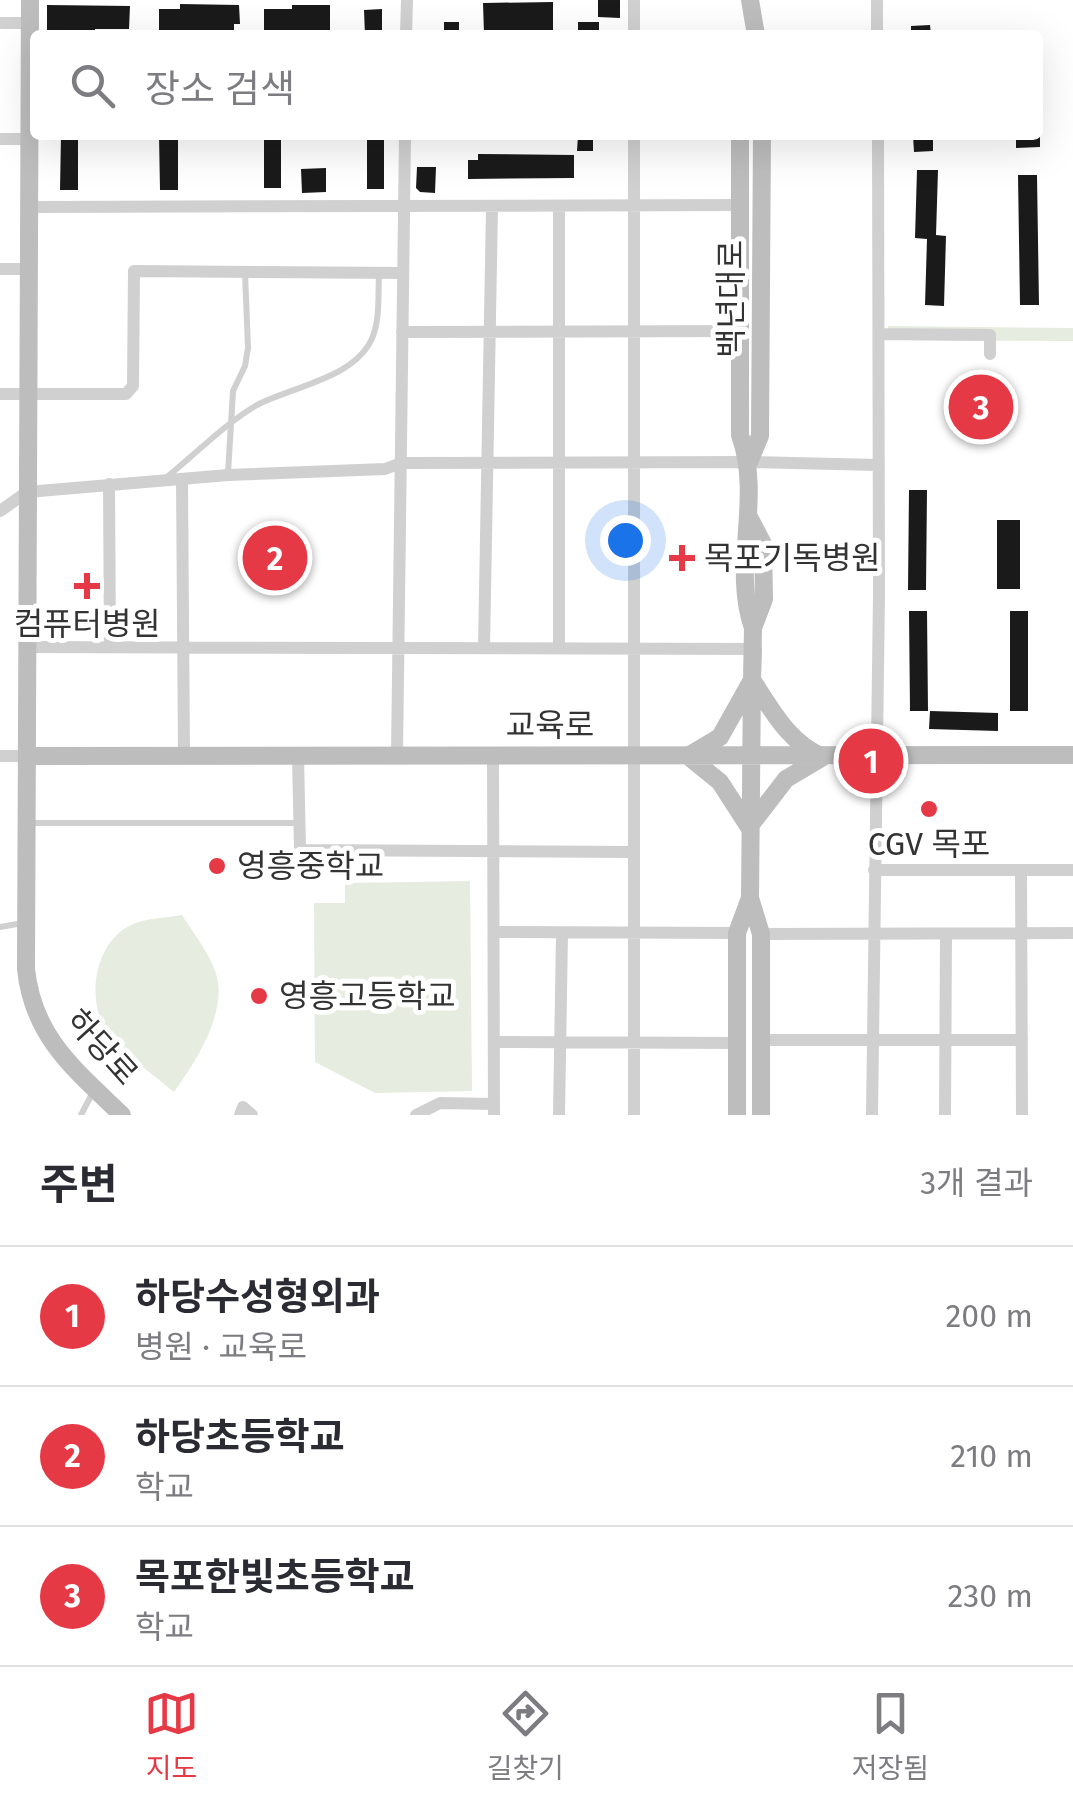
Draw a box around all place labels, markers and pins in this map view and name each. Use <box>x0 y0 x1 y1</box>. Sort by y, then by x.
pin: 3 <box>948 370 1014 444</box>
pin: 2 <box>242 520 308 596</box>
place label: 목포기독병원 <box>704 539 881 577</box>
marker: 목포기독병원 <box>669 545 695 571</box>
marker: 컴퓨터병원 <box>74 573 100 599</box>
place label: 컴퓨터병원 <box>13 605 161 643</box>
pin: 1 <box>838 724 904 798</box>
marker: CGV 목포 <box>918 798 940 820</box>
place label: CGV 목포 <box>868 825 990 863</box>
place label: 영흥중학교 <box>237 847 384 885</box>
marker: 영흥중학교 <box>206 855 228 877</box>
place label: 영흥고등학교 <box>279 977 456 1015</box>
marker: 영흥고등학교 <box>248 985 270 1007</box>

